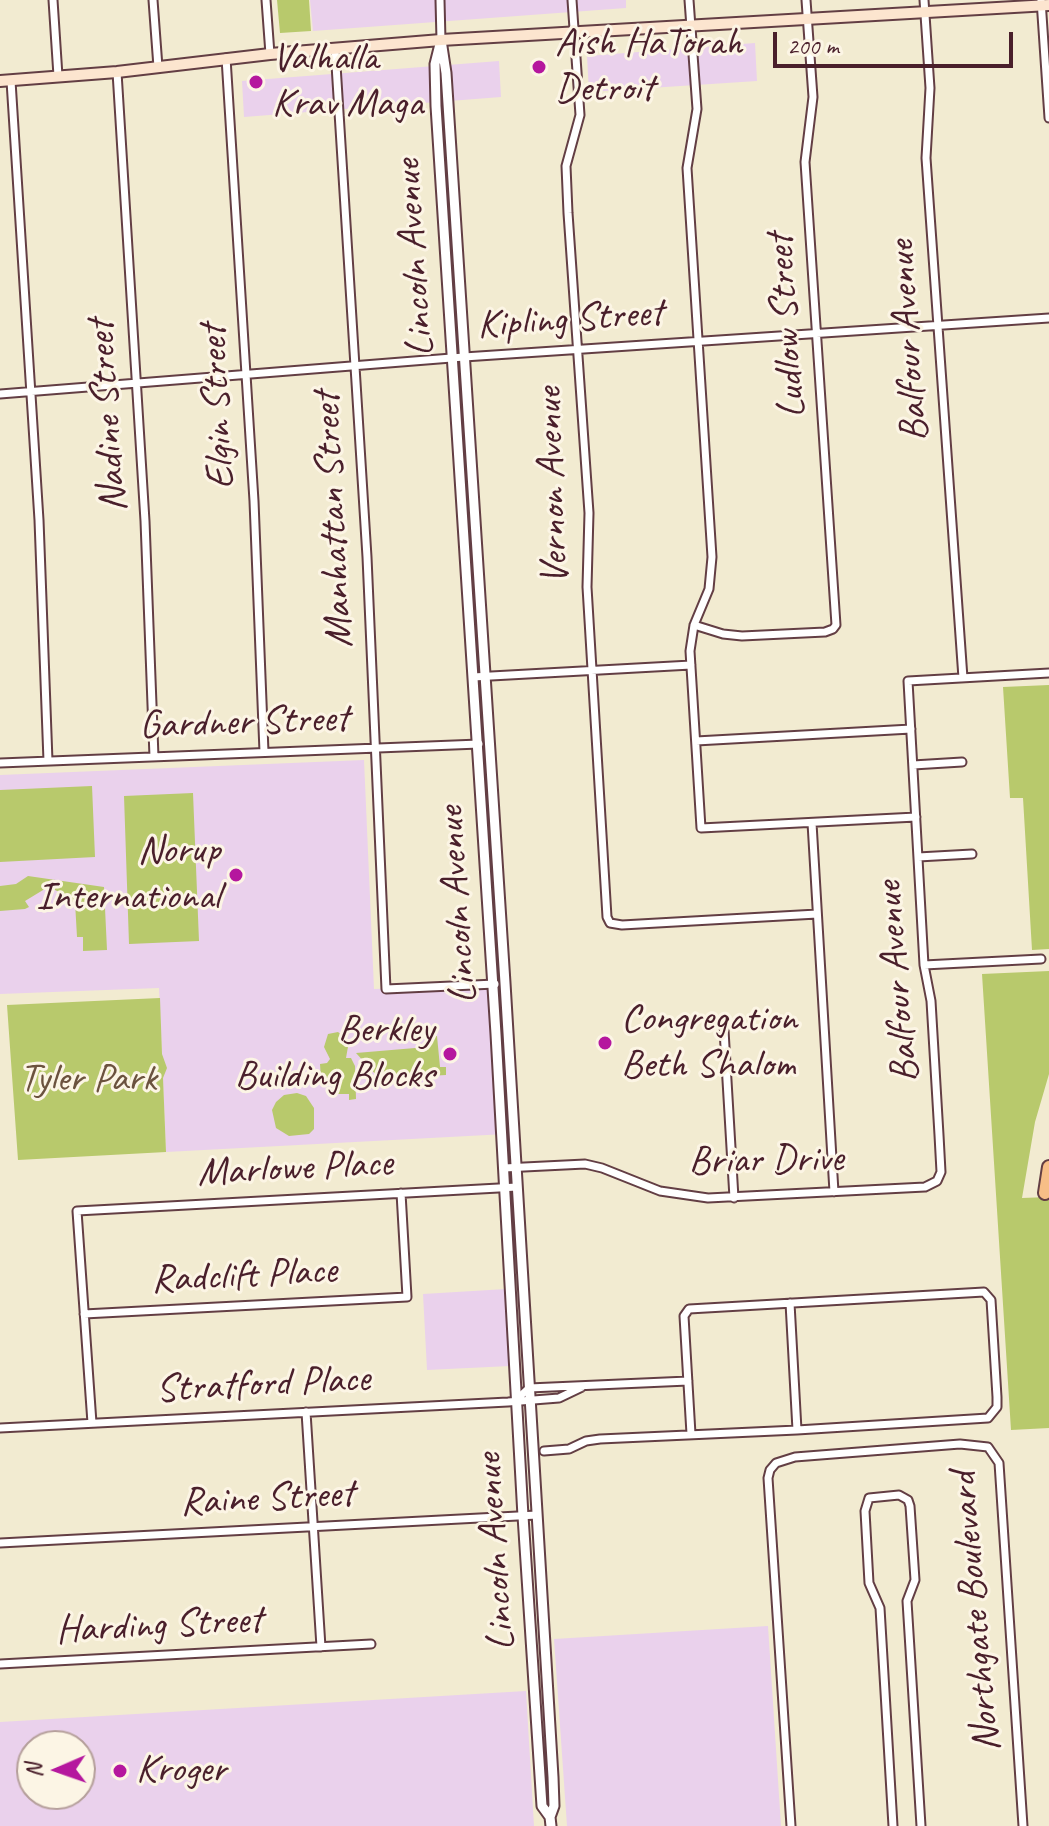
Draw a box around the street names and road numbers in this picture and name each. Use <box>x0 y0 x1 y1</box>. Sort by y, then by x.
street label: Lincoln Avenue <box>384 158 446 358</box>
street label: Ludlow Street <box>757 232 817 420</box>
street label: Balfour Avenue <box>878 239 940 443</box>
street label: Kipling Street <box>475 290 665 350</box>
street label: Nadine Street <box>77 318 139 514</box>
street label: Elgin Street <box>190 324 246 490</box>
street label: Vernon Avenue <box>526 386 580 586</box>
street label: Manhattan Street <box>303 391 365 649</box>
street label: Gardner Street <box>139 695 349 751</box>
street label: Lincoln Avenue <box>427 805 489 1005</box>
street label: Balfour Avenue <box>865 879 931 1085</box>
street label: Briar Drive <box>688 1136 844 1186</box>
street label: Marlowe Place <box>196 1140 394 1198</box>
street label: Radclift Place <box>150 1247 338 1305</box>
street label: Stratford Place <box>155 1355 371 1415</box>
street label: Lincoln Avenue <box>465 1452 527 1652</box>
street label: Raine Street <box>179 1470 355 1528</box>
street label: Northgate Boulevard <box>940 1470 1012 1754</box>
street label: Harding Street <box>55 1597 263 1655</box>

